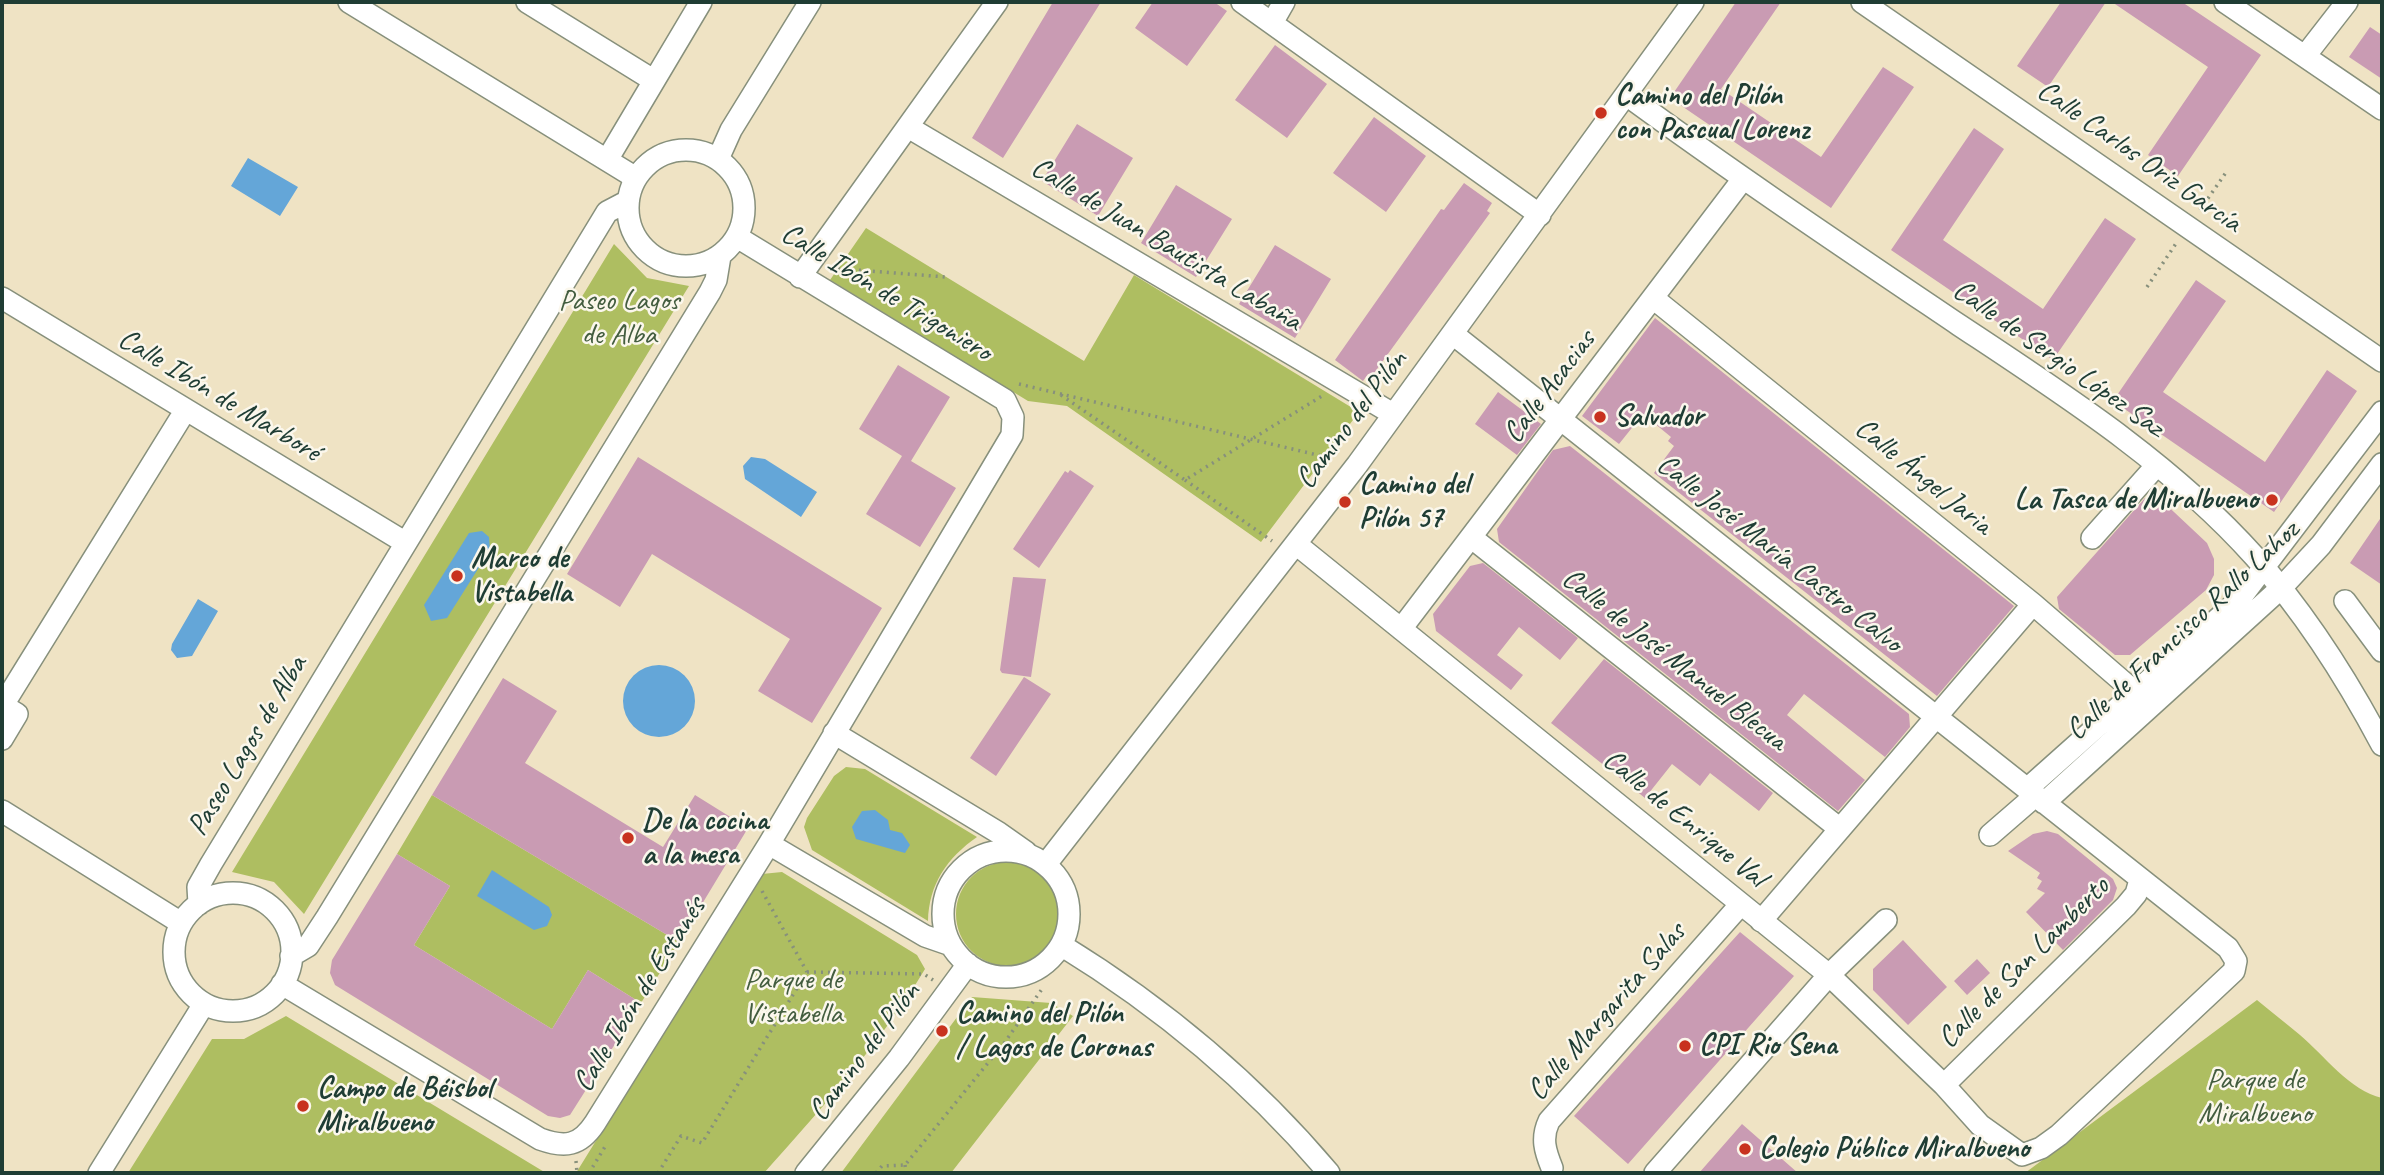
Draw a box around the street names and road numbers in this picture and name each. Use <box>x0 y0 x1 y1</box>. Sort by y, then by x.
street label: Calle Carlos Oriz García <box>2030 73 2248 241</box>
street label: Calle de Juan Bautista Labaña <box>1024 150 1308 340</box>
street label: Calle Ibón de Trigoniero <box>774 216 998 370</box>
street label: Calle de Sergio López Saz <box>1945 273 2171 445</box>
street label: Calle Ibón de Marboré <box>111 321 327 471</box>
street label: Calle Acacias <box>1496 323 1604 451</box>
street label: Camino del Pilón <box>1288 344 1416 496</box>
street label: Calle Ángel Jaria <box>1847 411 1999 543</box>
street label: Calle José María Castro Calvo <box>1649 447 1909 661</box>
street label: Calle de Francisco Rallo Lahoz <box>2059 514 2307 748</box>
street label: Calle de José Manuel Blecua <box>1554 561 1794 759</box>
street label: Paseo Lagos de Alba <box>180 650 316 842</box>
street label: Calle de Enrique Val <box>1595 742 1773 896</box>
street label: Calle de San Lamberto <box>1931 870 2117 1056</box>
street label: Calle Ibón de Estanés <box>566 891 714 1099</box>
street label: Calle Margarita Salas <box>1520 916 1694 1108</box>
street label: Camino del Pilón <box>801 976 929 1128</box>

